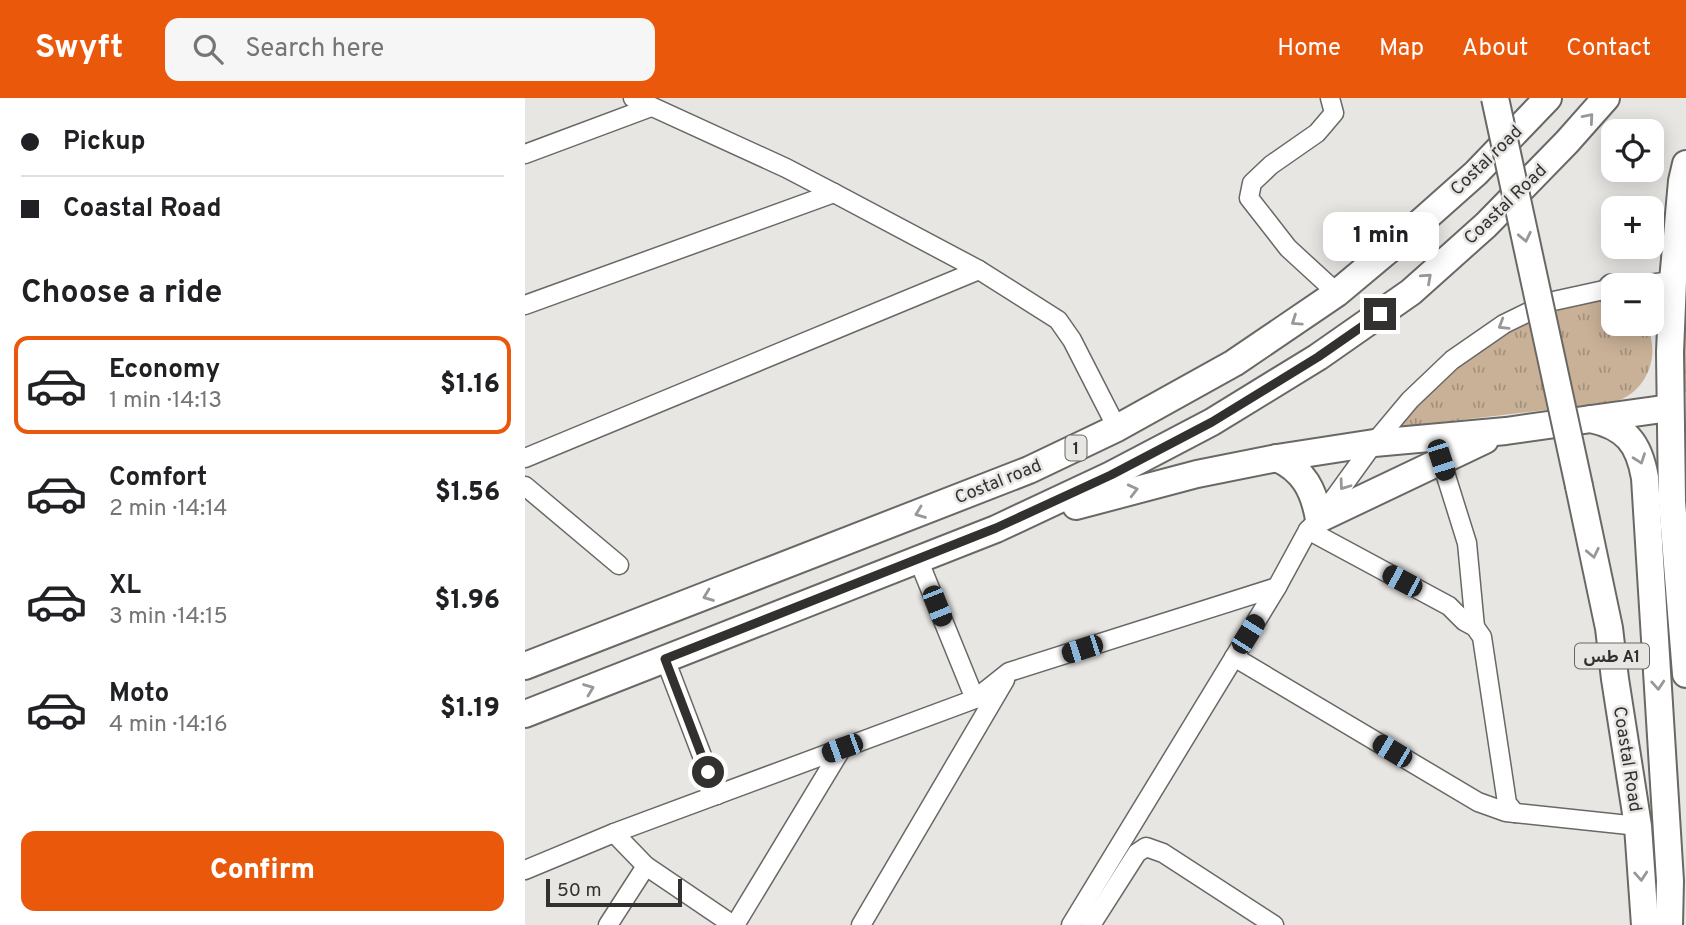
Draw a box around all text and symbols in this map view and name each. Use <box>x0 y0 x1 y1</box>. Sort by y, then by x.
search box <box>165 18 655 81</box>
text: Swyft <box>35 28 123 70</box>
icon: search <box>189 30 227 68</box>
text: Search here <box>245 33 384 66</box>
text: Home <box>1277 34 1341 64</box>
text: Map <box>1379 34 1424 64</box>
text: About <box>1462 34 1528 64</box>
text: Contact <box>1566 34 1651 64</box>
one-way arrow <box>1581 113 1593 126</box>
map controls <box>1601 119 1664 336</box>
button: locate <box>1601 119 1664 182</box>
street label: Costal road <box>1446 121 1528 201</box>
text: Pickup <box>63 126 146 159</box>
street label: Coastal Road <box>1460 160 1552 250</box>
text: Coastal Road <box>63 193 221 226</box>
button: + <box>1601 196 1664 259</box>
callout: 1 min <box>1322 212 1438 262</box>
text: 1 min <box>1353 222 1409 251</box>
one-way arrow <box>1516 231 1531 243</box>
one-way arrow <box>1419 273 1432 286</box>
button: − <box>1601 273 1664 336</box>
text: Choose a ride <box>21 274 222 314</box>
route end <box>1364 298 1396 330</box>
one-way arrow <box>1291 313 1304 325</box>
one-way arrow <box>1498 317 1511 330</box>
icon: car <box>25 354 88 417</box>
text: Economy <box>109 354 220 387</box>
text: $1.16 <box>440 369 500 402</box>
text: 1 min · 14:13 <box>109 387 222 416</box>
road number: 1 <box>1065 436 1087 460</box>
car <box>1425 437 1458 483</box>
one-way arrow <box>1631 452 1645 464</box>
street label: Costal road <box>952 455 1045 510</box>
icon: car <box>25 462 88 525</box>
text: Comfort <box>109 462 207 495</box>
text: $1.56 <box>435 477 500 510</box>
one-way arrow <box>1340 477 1352 490</box>
one-way arrow <box>1126 484 1138 498</box>
text: 2 min · 14:14 <box>109 495 228 524</box>
one-way arrow <box>914 505 926 519</box>
one-way arrow <box>1585 547 1600 559</box>
car <box>1379 562 1426 600</box>
icon: car <box>25 570 88 633</box>
text: XL <box>109 570 141 603</box>
car <box>920 583 955 629</box>
text: $1.96 <box>435 585 500 618</box>
one-way arrow <box>702 588 714 602</box>
text: 3 min · 14:15 <box>109 603 228 632</box>
car <box>1228 611 1269 657</box>
car <box>1059 633 1106 665</box>
road number: طس A1 <box>1575 643 1649 668</box>
icon: car <box>25 678 88 741</box>
text: Moto <box>109 678 169 711</box>
one-way arrow <box>1650 679 1665 690</box>
one-way arrow <box>582 683 594 697</box>
text: $1.19 <box>440 693 500 726</box>
street label: Coastal Road <box>1607 705 1646 814</box>
text: 4 min · 14:16 <box>109 711 228 740</box>
car <box>819 731 866 765</box>
car <box>1369 731 1416 771</box>
route start <box>692 756 724 788</box>
button: Confirm <box>21 831 504 911</box>
one-way arrow <box>1634 870 1649 881</box>
scale bar <box>546 876 683 908</box>
text: 50 m <box>557 879 602 903</box>

